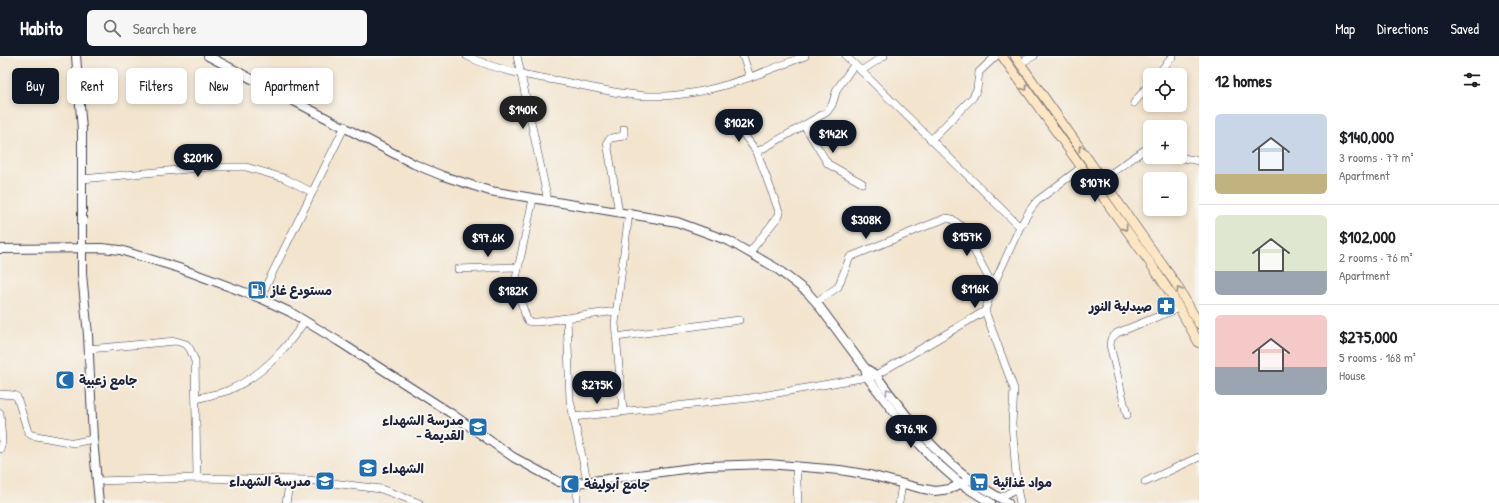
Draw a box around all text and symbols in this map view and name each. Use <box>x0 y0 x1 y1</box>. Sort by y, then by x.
search box <box>87 10 367 46</box>
text: Habito <box>20 15 63 41</box>
icon: search <box>101 17 123 39</box>
text: Search here <box>133 18 197 39</box>
text: Map <box>1335 19 1355 38</box>
text: Directions <box>1377 19 1428 38</box>
text: Saved <box>1450 19 1479 38</box>
chip: Buy <box>12 68 59 104</box>
chip: Rent <box>67 68 118 104</box>
chip: Filters <box>126 68 187 104</box>
chip: New <box>195 68 243 104</box>
chip: Apartment <box>251 68 333 104</box>
map controls <box>1143 68 1187 216</box>
button: locate <box>1143 68 1187 112</box>
text: 12 homes <box>1215 69 1272 92</box>
icon: filters <box>1461 69 1483 91</box>
one-way arrow <box>1020 83 1027 90</box>
pin: $140K <box>495 96 551 130</box>
text: $140K <box>509 100 537 118</box>
pin: $102K <box>711 109 767 143</box>
text: $102K <box>724 113 754 131</box>
pin: $142K <box>805 120 861 154</box>
button: + <box>1143 120 1187 164</box>
text: $142K <box>818 124 848 142</box>
text: $140,000 <box>1339 125 1394 148</box>
icon: home <box>1247 130 1295 178</box>
pin: $201K <box>170 144 226 178</box>
one-way arrow <box>1079 146 1086 153</box>
text: $201K <box>183 148 213 166</box>
text: 3 rooms · 77 m² <box>1339 148 1413 166</box>
text: Apartment <box>1339 166 1390 184</box>
pin: $107K <box>1067 169 1123 203</box>
button: − <box>1143 172 1187 216</box>
text: $107K <box>1080 173 1110 191</box>
pin: $308K <box>838 206 894 240</box>
text: $308K <box>851 210 881 228</box>
pin: $157K <box>939 223 995 257</box>
pin: $97.6K <box>455 224 521 258</box>
one-way arrow <box>1120 224 1128 231</box>
text: $102,000 <box>1339 225 1396 248</box>
text: $157K <box>952 227 982 245</box>
text: $97.6K <box>472 228 504 246</box>
icon: home <box>1247 231 1295 279</box>
text: 2 rooms · 76 m² <box>1339 248 1412 266</box>
text: Apartment <box>1339 266 1390 284</box>
pin: $116K <box>947 275 1003 309</box>
pin: $182K <box>485 277 541 311</box>
fuel station icon: مستودع غاز <box>246 279 268 301</box>
text: $116K <box>961 279 989 297</box>
place label: مستودع غاز <box>270 281 332 299</box>
text: $182K <box>498 281 528 299</box>
one-way arrow <box>1177 287 1184 294</box>
pharmacy icon: صيدلية النور <box>1155 295 1177 317</box>
place label: صيدلية النور <box>1088 297 1152 316</box>
text: $275,000 <box>1339 325 1397 348</box>
icon: home <box>1247 331 1295 379</box>
text: 5 rooms · 168 m² <box>1339 348 1416 366</box>
text: House <box>1339 366 1366 384</box>
mosque icon: جامع زعبية <box>54 369 76 391</box>
place label: جامع زعبية <box>79 371 138 390</box>
pin: $275K <box>569 371 625 405</box>
text: $275K <box>581 375 613 393</box>
one-way arrow <box>886 389 893 396</box>
place label: مدرسة الشهداء - القديمة <box>382 411 464 444</box>
pin: $76.9K <box>878 415 944 449</box>
school or university icon: مدرسة الشهداء - القديمة <box>467 416 489 438</box>
text: $76.9K <box>895 419 927 437</box>
school or university icon: الشهداء <box>357 457 379 479</box>
place label: الشهداء <box>382 459 424 477</box>
school or university icon: مدرسة الشهداء <box>314 470 336 492</box>
supermarket icon: مواد غذائية <box>968 471 990 493</box>
place label: مدرسة الشهداء <box>229 472 311 490</box>
mosque icon: جامع أبوليفة <box>559 473 581 495</box>
place label: مواد غذائية <box>993 473 1052 491</box>
place label: جامع أبوليفة <box>584 475 650 494</box>

